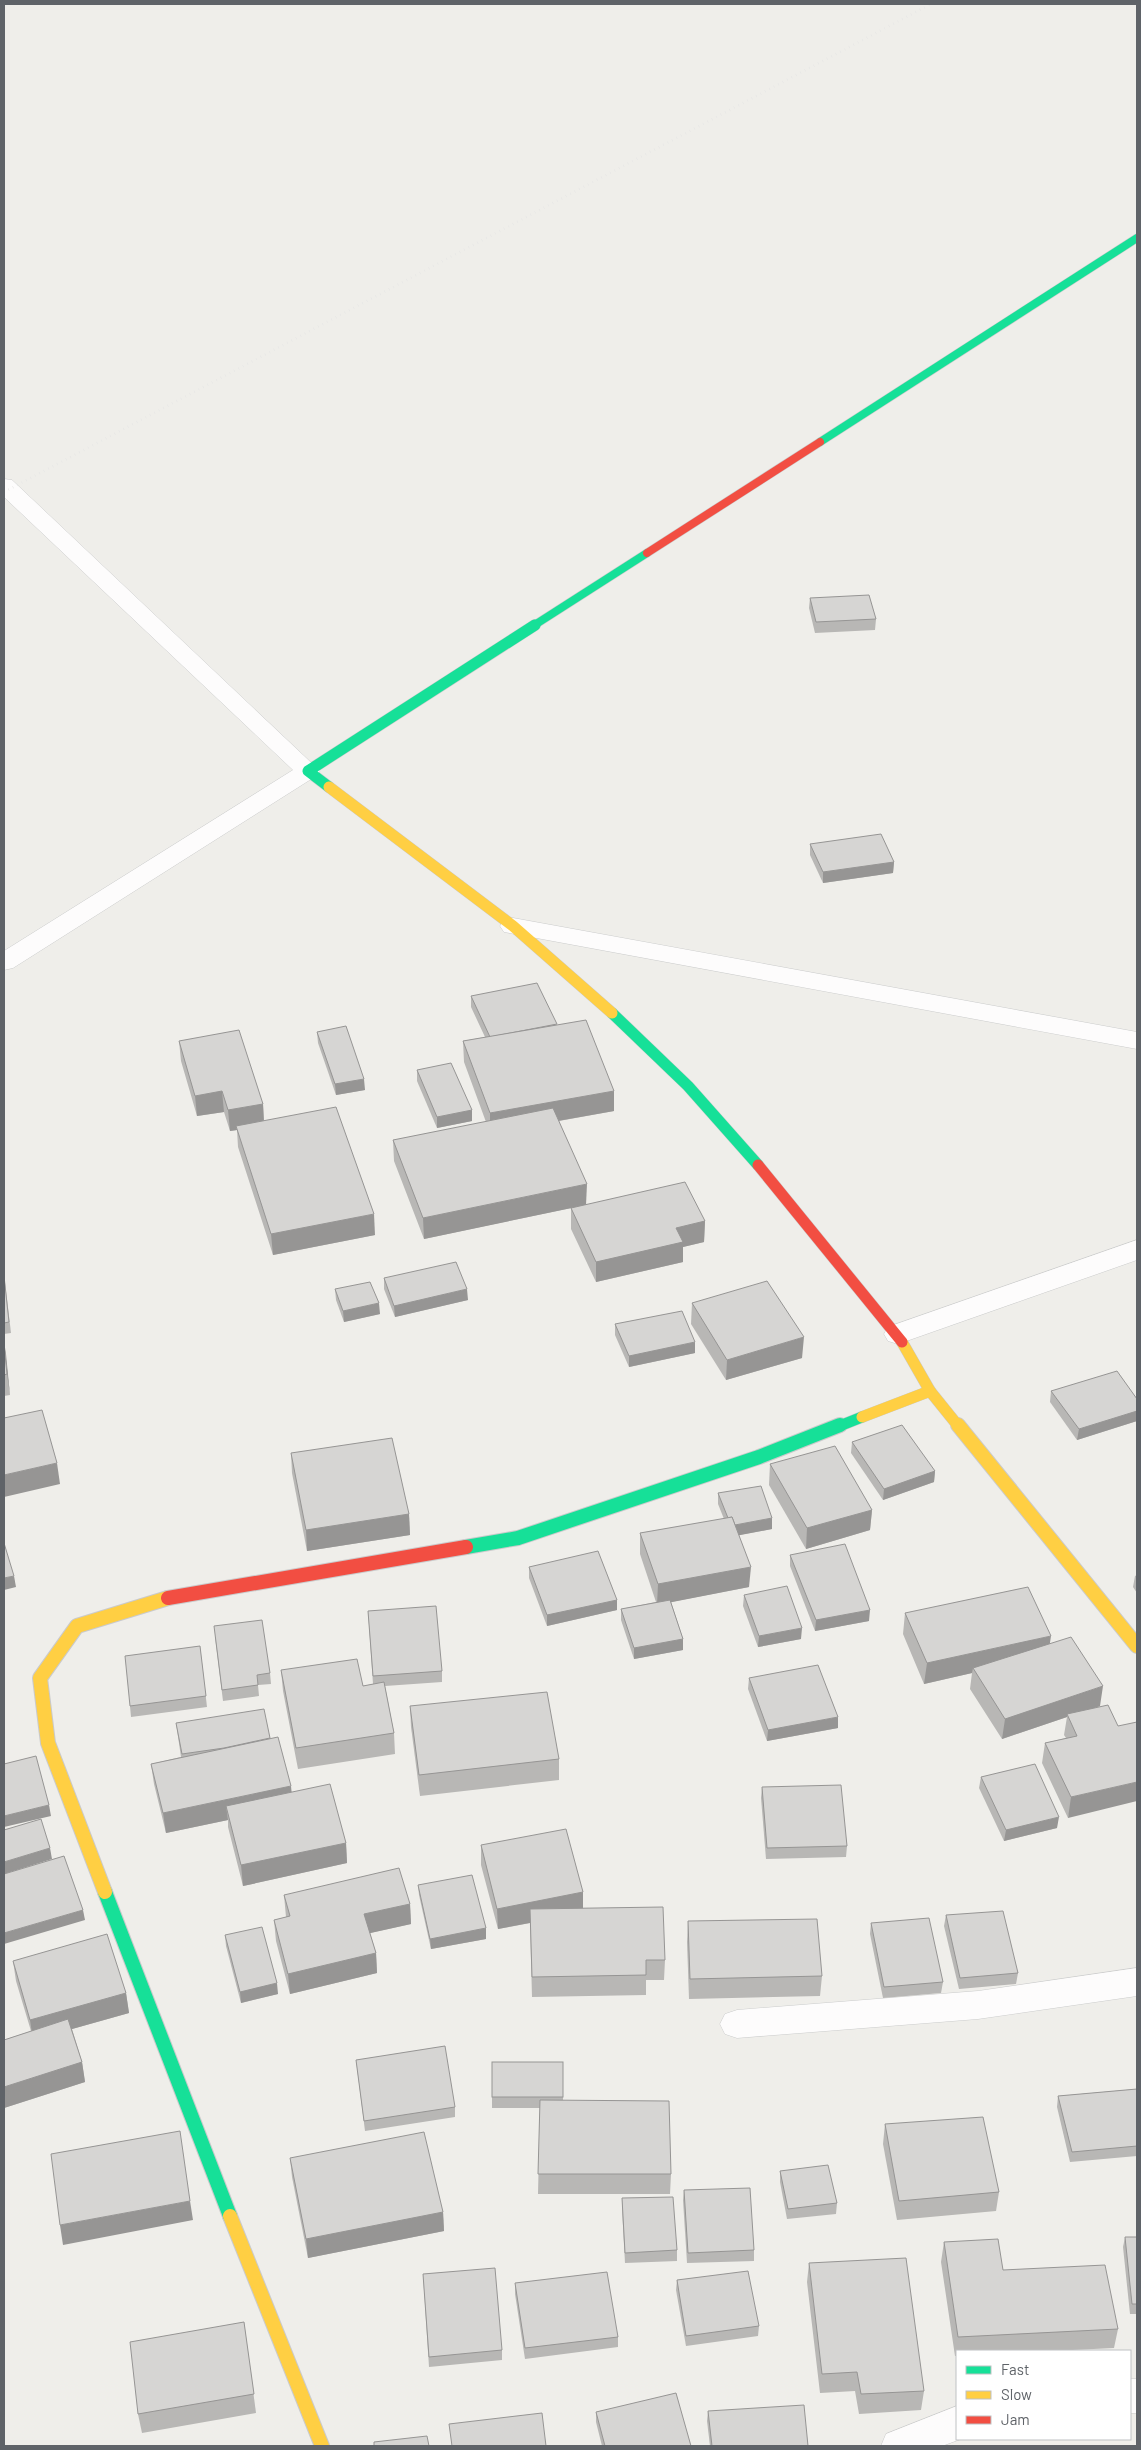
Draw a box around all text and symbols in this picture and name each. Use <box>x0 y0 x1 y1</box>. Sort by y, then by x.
legend <box>956 2350 1131 2440</box>
text: Fast <box>1001 2360 1029 2378</box>
text: Slow <box>1001 2385 1032 2403</box>
text: Jam <box>1001 2410 1030 2428</box>

